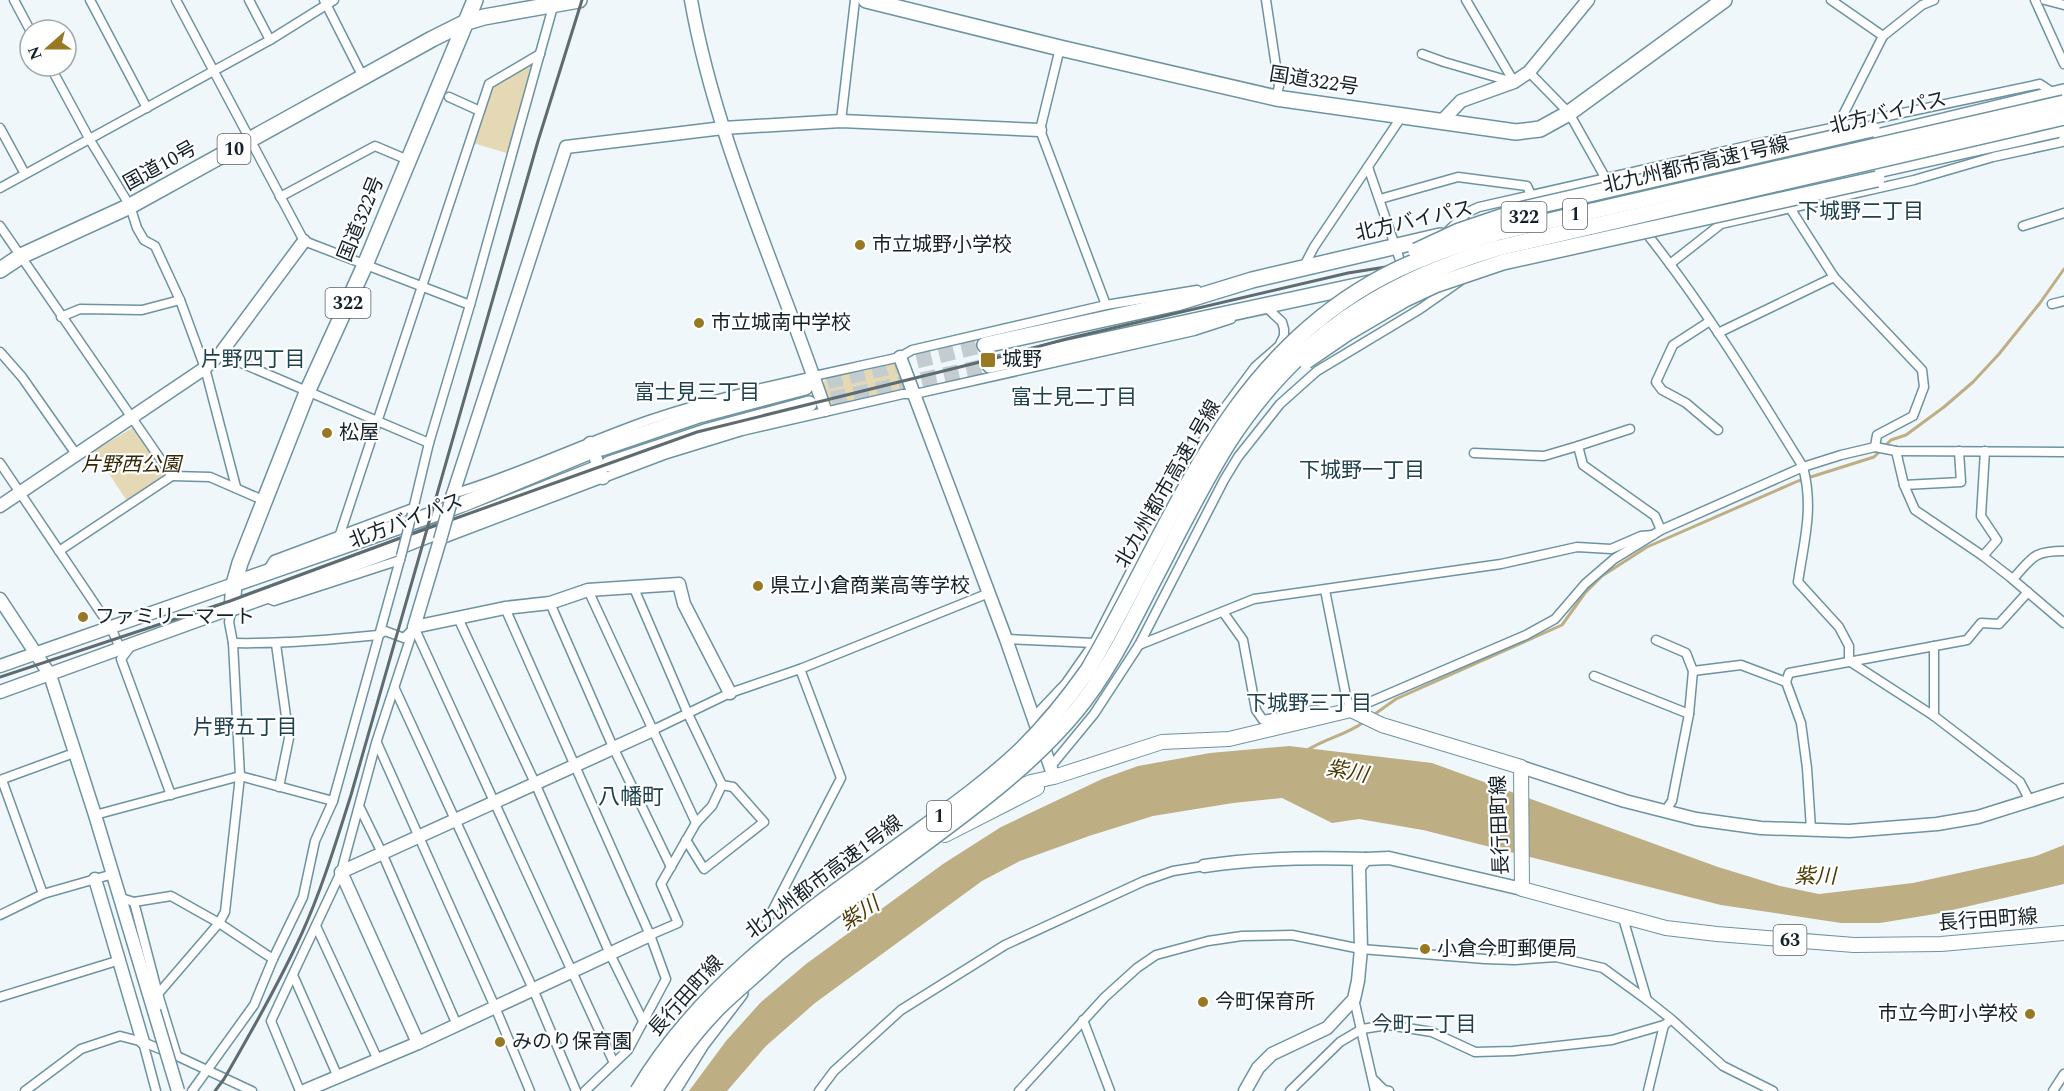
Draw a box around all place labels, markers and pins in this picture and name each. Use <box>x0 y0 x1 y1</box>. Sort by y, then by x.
place label: 市立城野小学校 <box>872 230 1012 260</box>
marker: 市立城野小学校 <box>853 238 867 252</box>
place label: 市立城南中学校 <box>711 308 851 338</box>
marker: 市立城南中学校 <box>692 316 706 330</box>
place label: 城野 <box>1002 345 1042 375</box>
marker: 城野 <box>979 351 997 369</box>
place label: 松屋 <box>339 418 379 448</box>
marker: 松屋 <box>320 426 334 440</box>
place label: 県立小倉商業高等学校 <box>770 571 970 601</box>
marker: 県立小倉商業高等学校 <box>751 579 765 593</box>
place label: ファミリーマート <box>95 602 255 632</box>
marker: ファミリーマート <box>76 610 90 624</box>
place label: 小倉今町郵便局 <box>1437 934 1577 964</box>
marker: 小倉今町郵便局 <box>1418 942 1432 956</box>
place label: 今町保育所 <box>1215 987 1315 1017</box>
marker: 今町保育所 <box>1196 995 1210 1009</box>
place label: 市立今町小学校 <box>1878 999 2018 1029</box>
marker: 市立今町小学校 <box>2023 1007 2037 1021</box>
place label: みのり保育園 <box>512 1027 632 1057</box>
marker: みのり保育園 <box>493 1035 507 1049</box>

